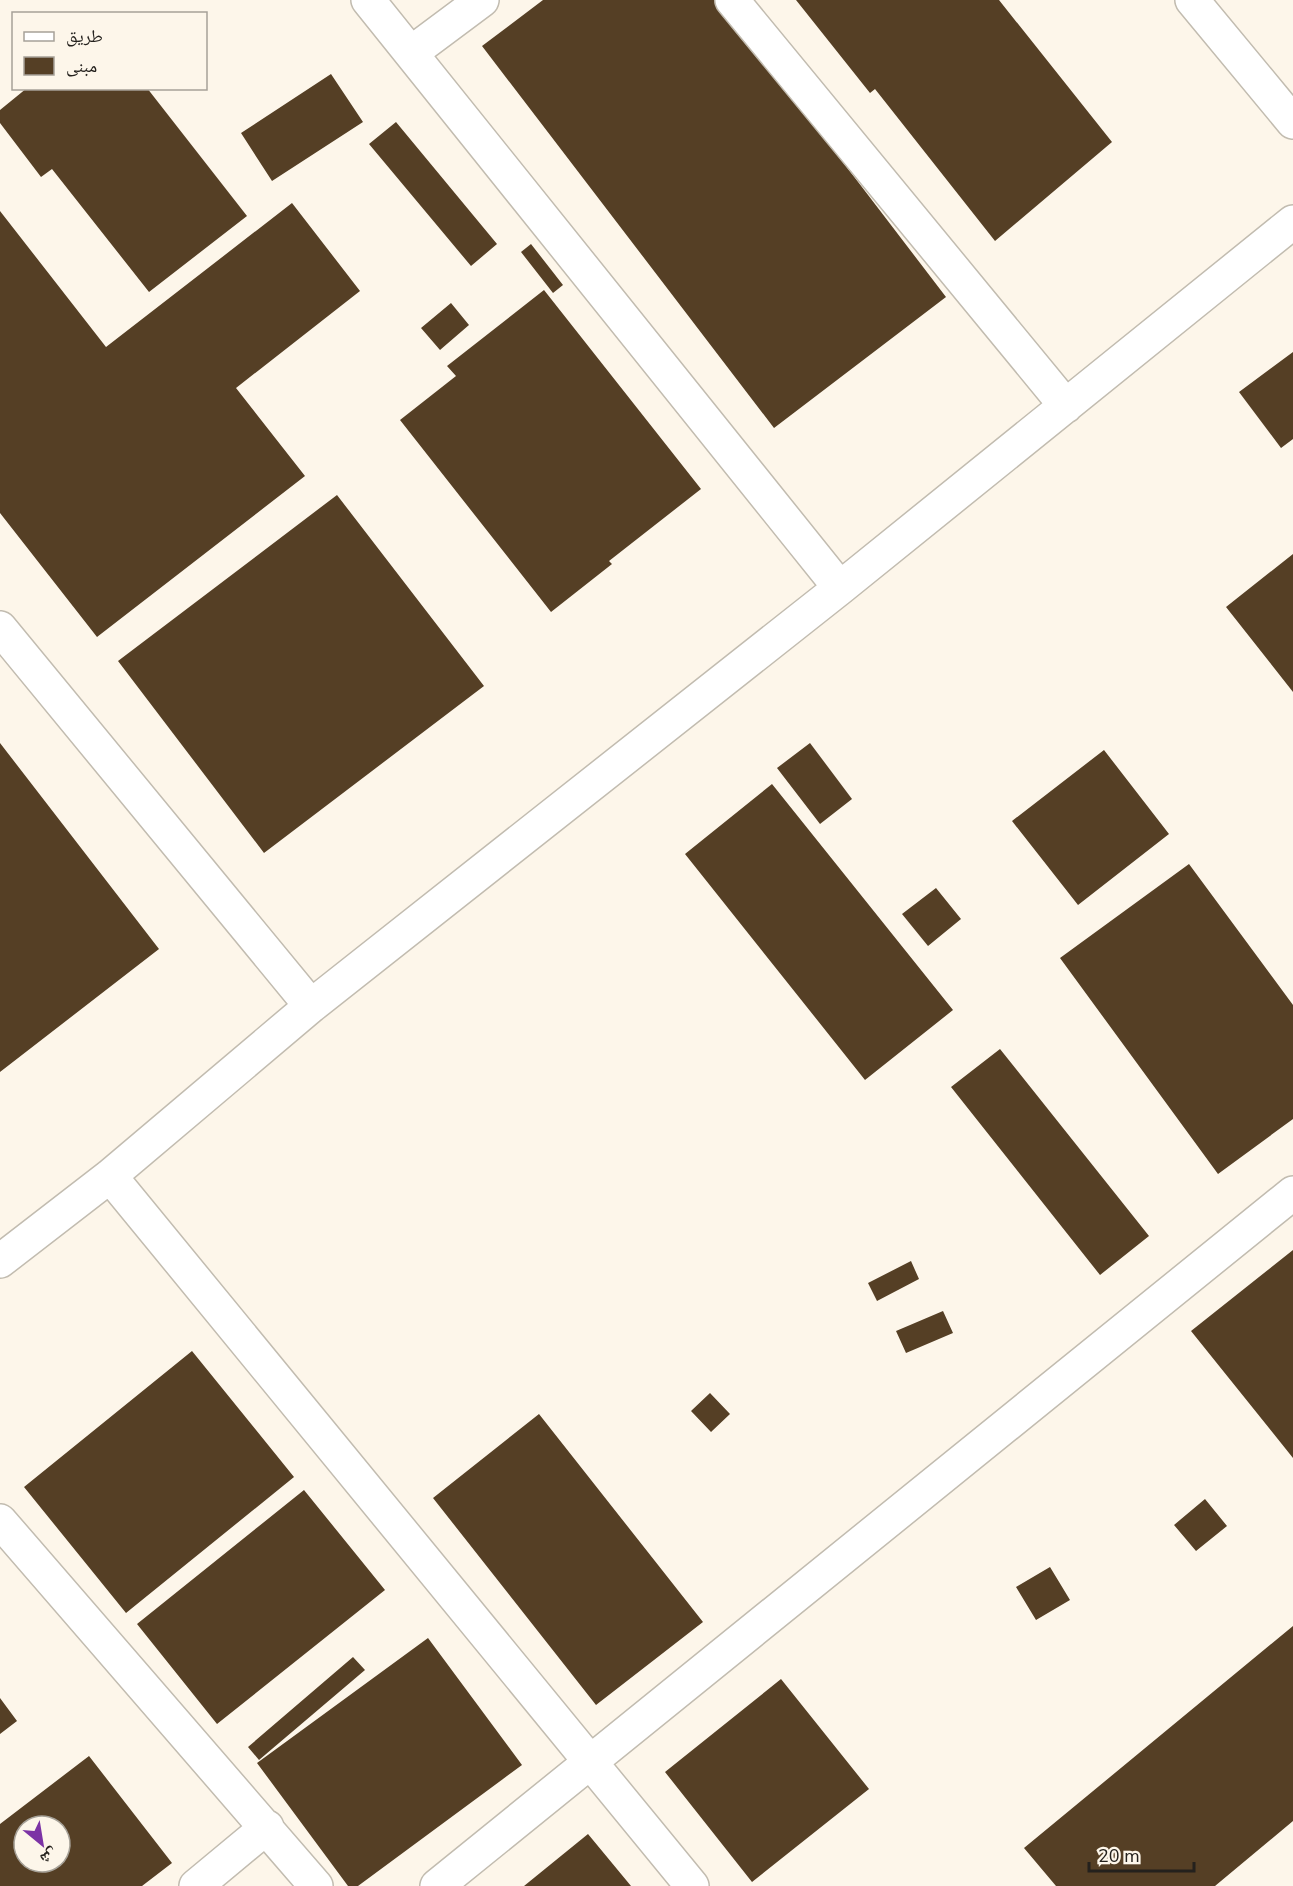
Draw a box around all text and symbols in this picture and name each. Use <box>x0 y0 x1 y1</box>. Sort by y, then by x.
legend <box>12 12 207 90</box>
text: طريق <box>66 24 103 48</box>
text: مبنى <box>66 54 97 78</box>
north arrow <box>12 1814 72 1874</box>
scale bar <box>1089 1835 1194 1873</box>
text: ش <box>36 1842 62 1870</box>
text: 20 m <box>1098 1844 1140 1868</box>

